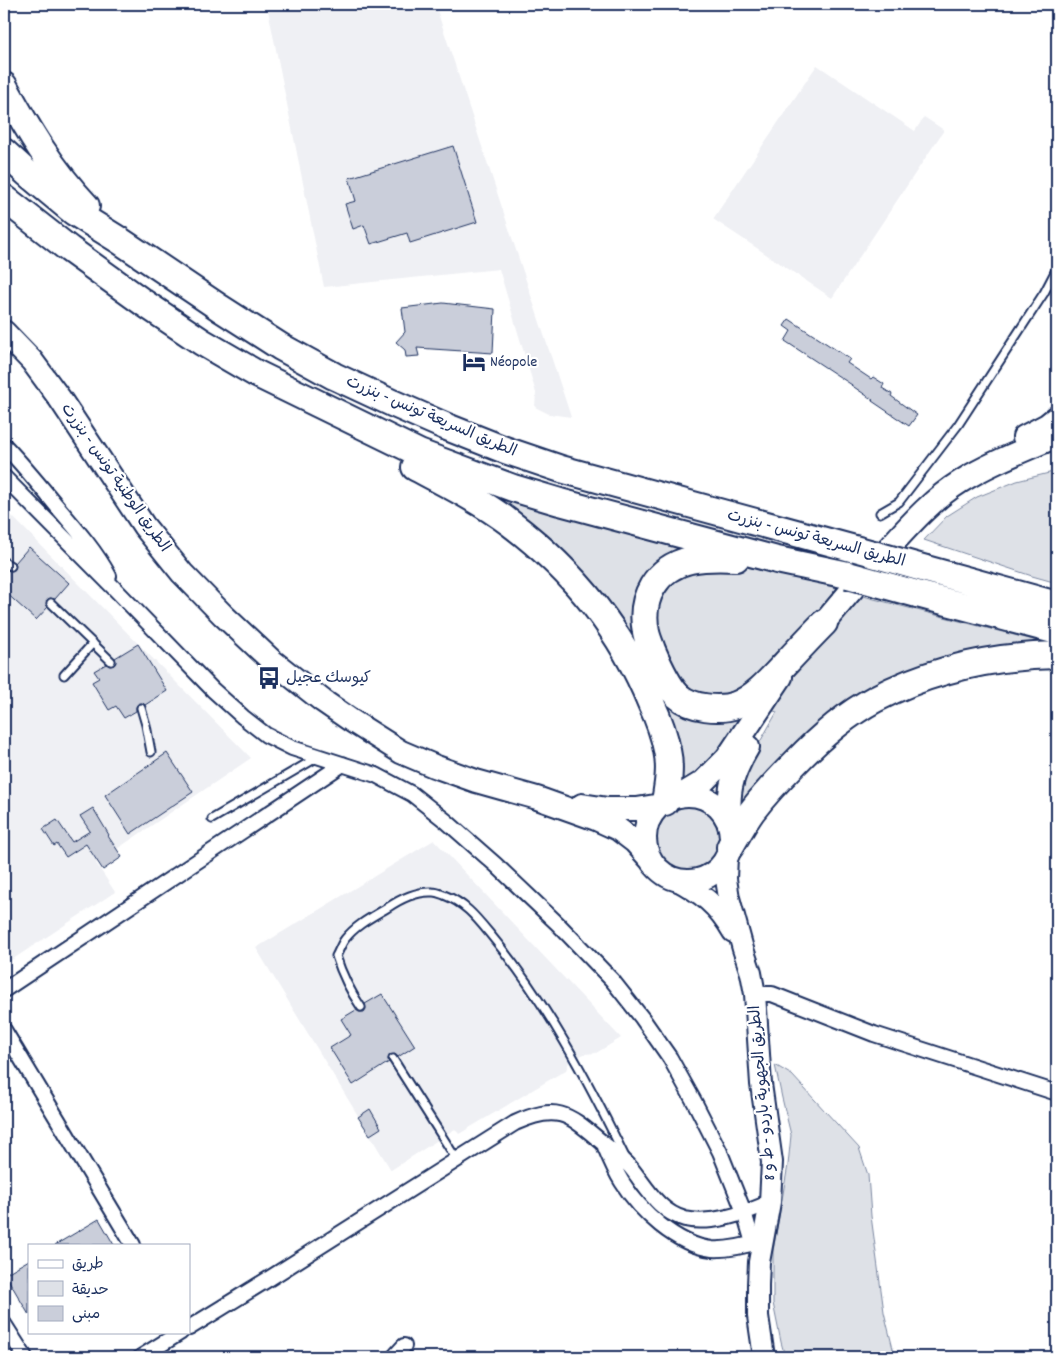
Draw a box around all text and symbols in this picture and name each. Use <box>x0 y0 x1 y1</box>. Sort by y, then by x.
hotel icon: Néopole <box>461 349 487 375</box>
place label: Néopole <box>490 351 537 374</box>
street label: الطريق السريعة تونس - بنزرت <box>342 371 520 463</box>
street label: الطريق الوطنية تونس - بنزرت <box>55 399 175 557</box>
street label: الطريق السريعة تونس - بنزرت <box>724 504 908 574</box>
bus stop icon: كيوسك عجيل <box>256 665 282 691</box>
place label: كيوسك عجيل <box>286 667 371 690</box>
street label: الطريق الجهوية باردو - ط و 8 <box>744 1004 782 1182</box>
legend <box>28 1244 190 1334</box>
text: طريق <box>72 1254 104 1276</box>
text: حديقة <box>72 1280 109 1302</box>
text: مبنى <box>72 1304 100 1326</box>

